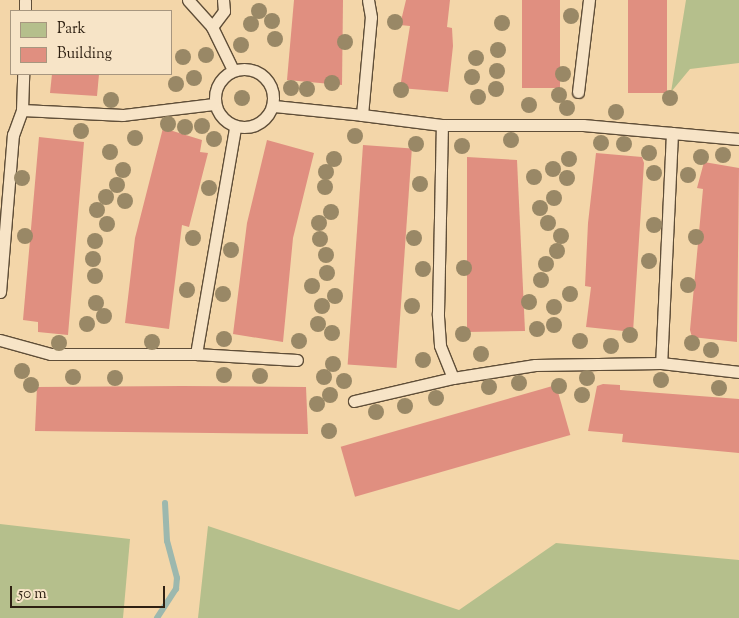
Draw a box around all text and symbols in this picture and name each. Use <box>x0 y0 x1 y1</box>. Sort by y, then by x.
legend <box>10 10 172 75</box>
text: Park <box>57 19 86 40</box>
text: Building <box>57 44 112 65</box>
scale bar <box>12 576 168 608</box>
text: 50 m <box>18 584 47 605</box>

